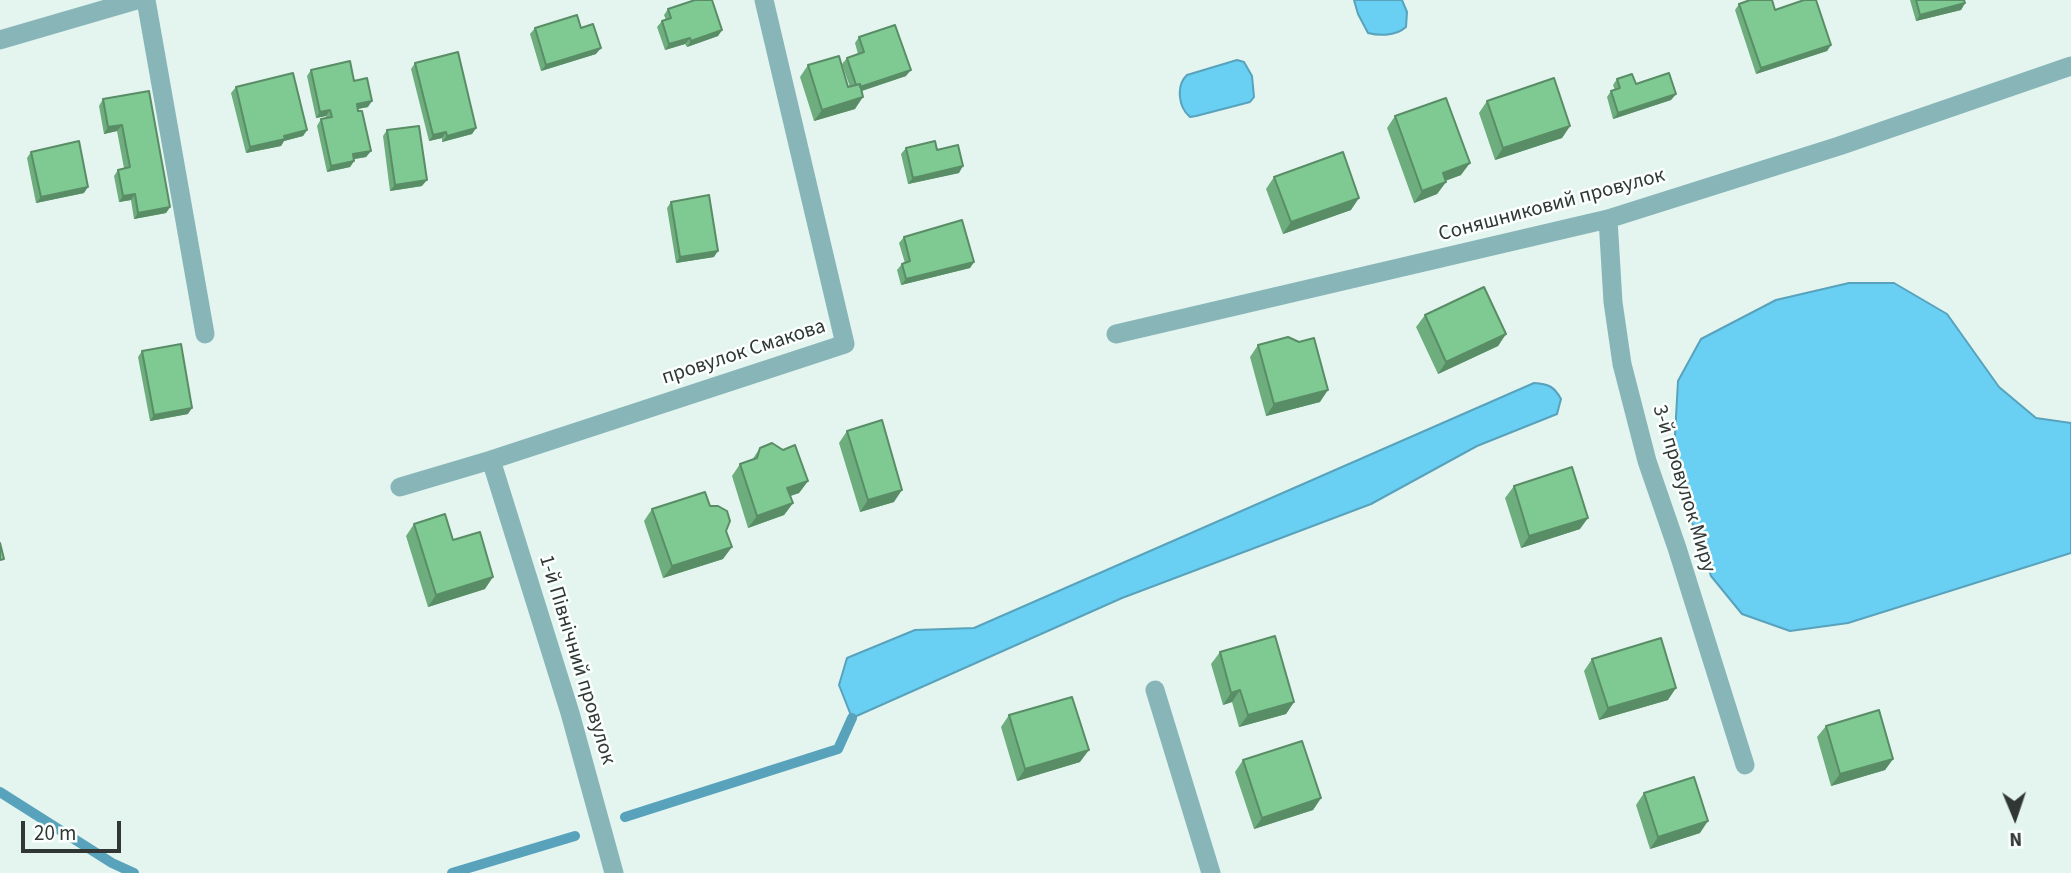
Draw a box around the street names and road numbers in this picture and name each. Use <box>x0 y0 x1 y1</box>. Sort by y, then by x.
street label: Соняшниковий провулок <box>1436 164 1668 248</box>
street label: провулок Смакова <box>659 315 829 391</box>
street label: 3-й провулок Миру <box>1646 402 1720 576</box>
street label: 1-й Північний провулок <box>532 552 620 768</box>

